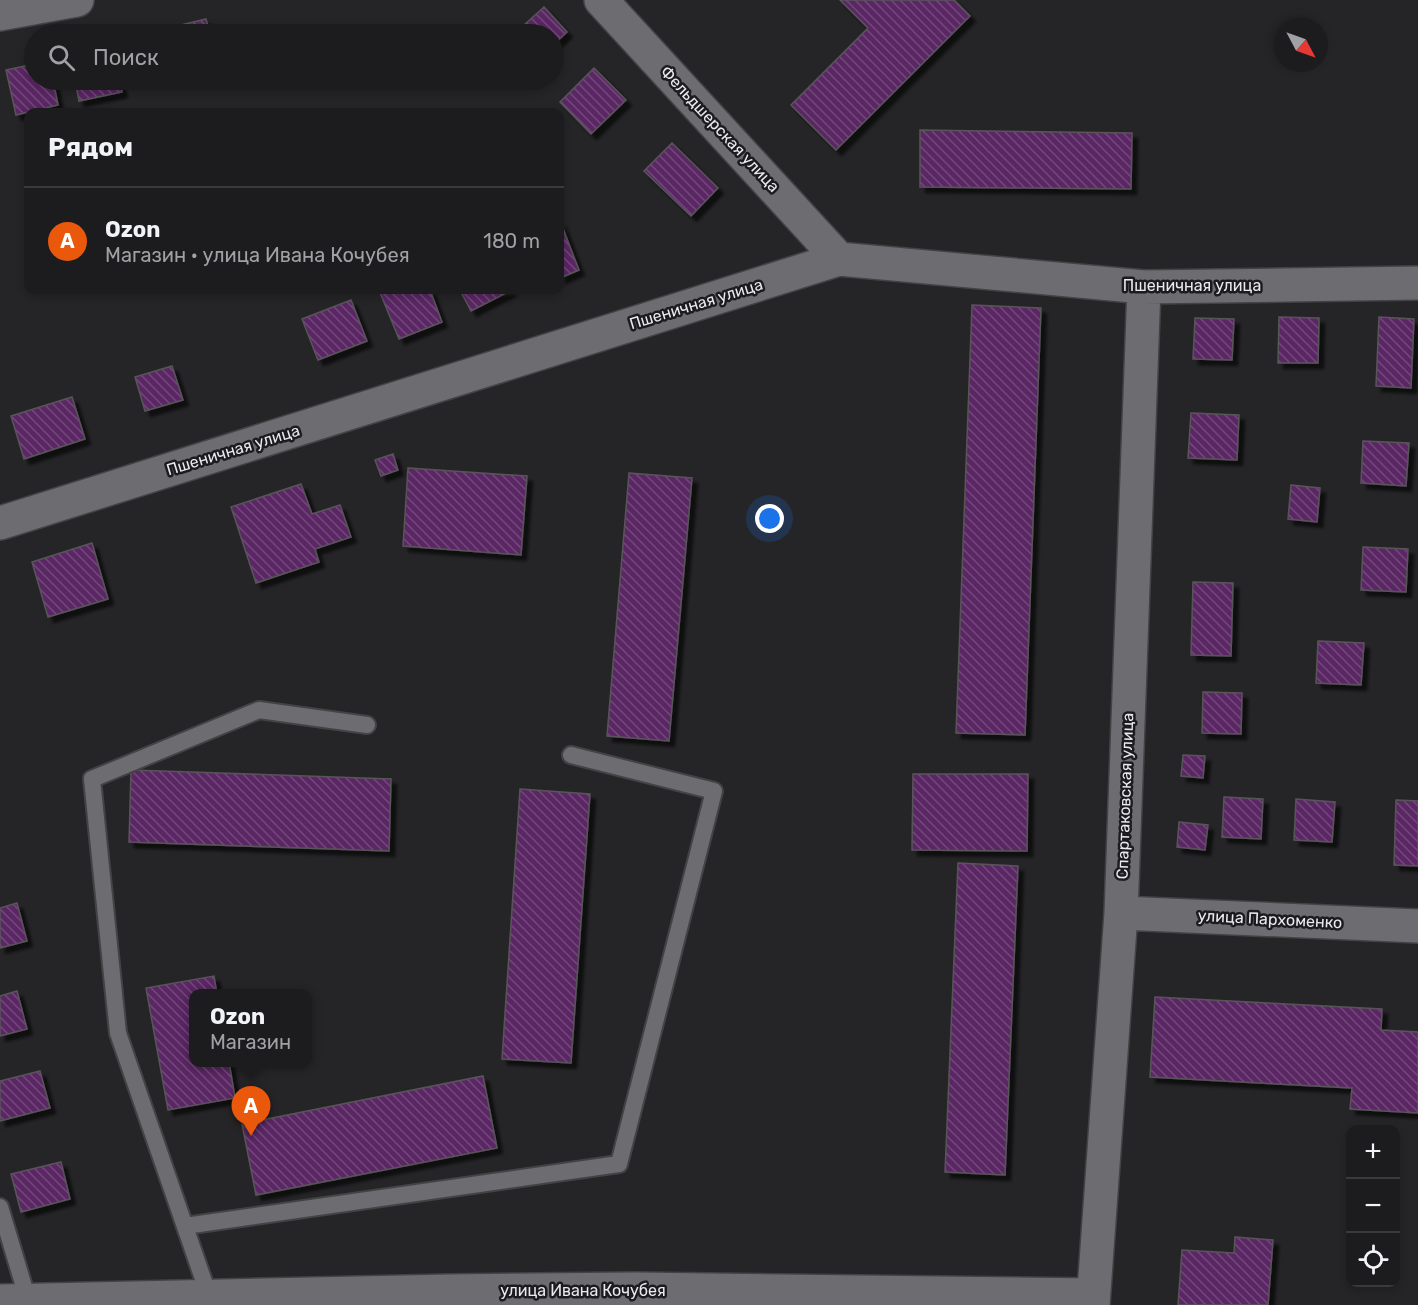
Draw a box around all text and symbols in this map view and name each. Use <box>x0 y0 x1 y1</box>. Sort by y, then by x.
north arrow <box>1274 18 1328 72</box>
search box <box>24 24 564 90</box>
icon: search <box>45 41 78 74</box>
text: Поиск <box>93 44 159 71</box>
street label: Фельдшерская улица <box>657 62 783 196</box>
text: Рядом <box>48 132 133 163</box>
text: Ozon <box>105 216 160 243</box>
text: A <box>60 229 75 253</box>
text: 180 m <box>483 229 540 253</box>
text: Магазин · улица Ивана Кочубея <box>105 243 410 267</box>
street label: Пшеничная улица <box>627 275 765 333</box>
street label: Пшеничная улица <box>1123 276 1261 295</box>
street label: Пшеничная улица <box>164 421 302 479</box>
your location <box>755 504 784 533</box>
street label: Спартаковская улица <box>1113 712 1137 880</box>
street label: улица Пархоменко <box>1197 906 1343 932</box>
popup <box>189 989 312 1067</box>
text: Ozon <box>210 1003 265 1030</box>
text: Магазин <box>210 1030 291 1054</box>
pin: A <box>232 1086 270 1136</box>
map controls <box>1346 1125 1400 1287</box>
button: + <box>1346 1125 1400 1179</box>
button: − <box>1346 1179 1400 1233</box>
button: locate <box>1346 1233 1400 1287</box>
street label: улица Ивана Кочубея <box>500 1281 666 1300</box>

